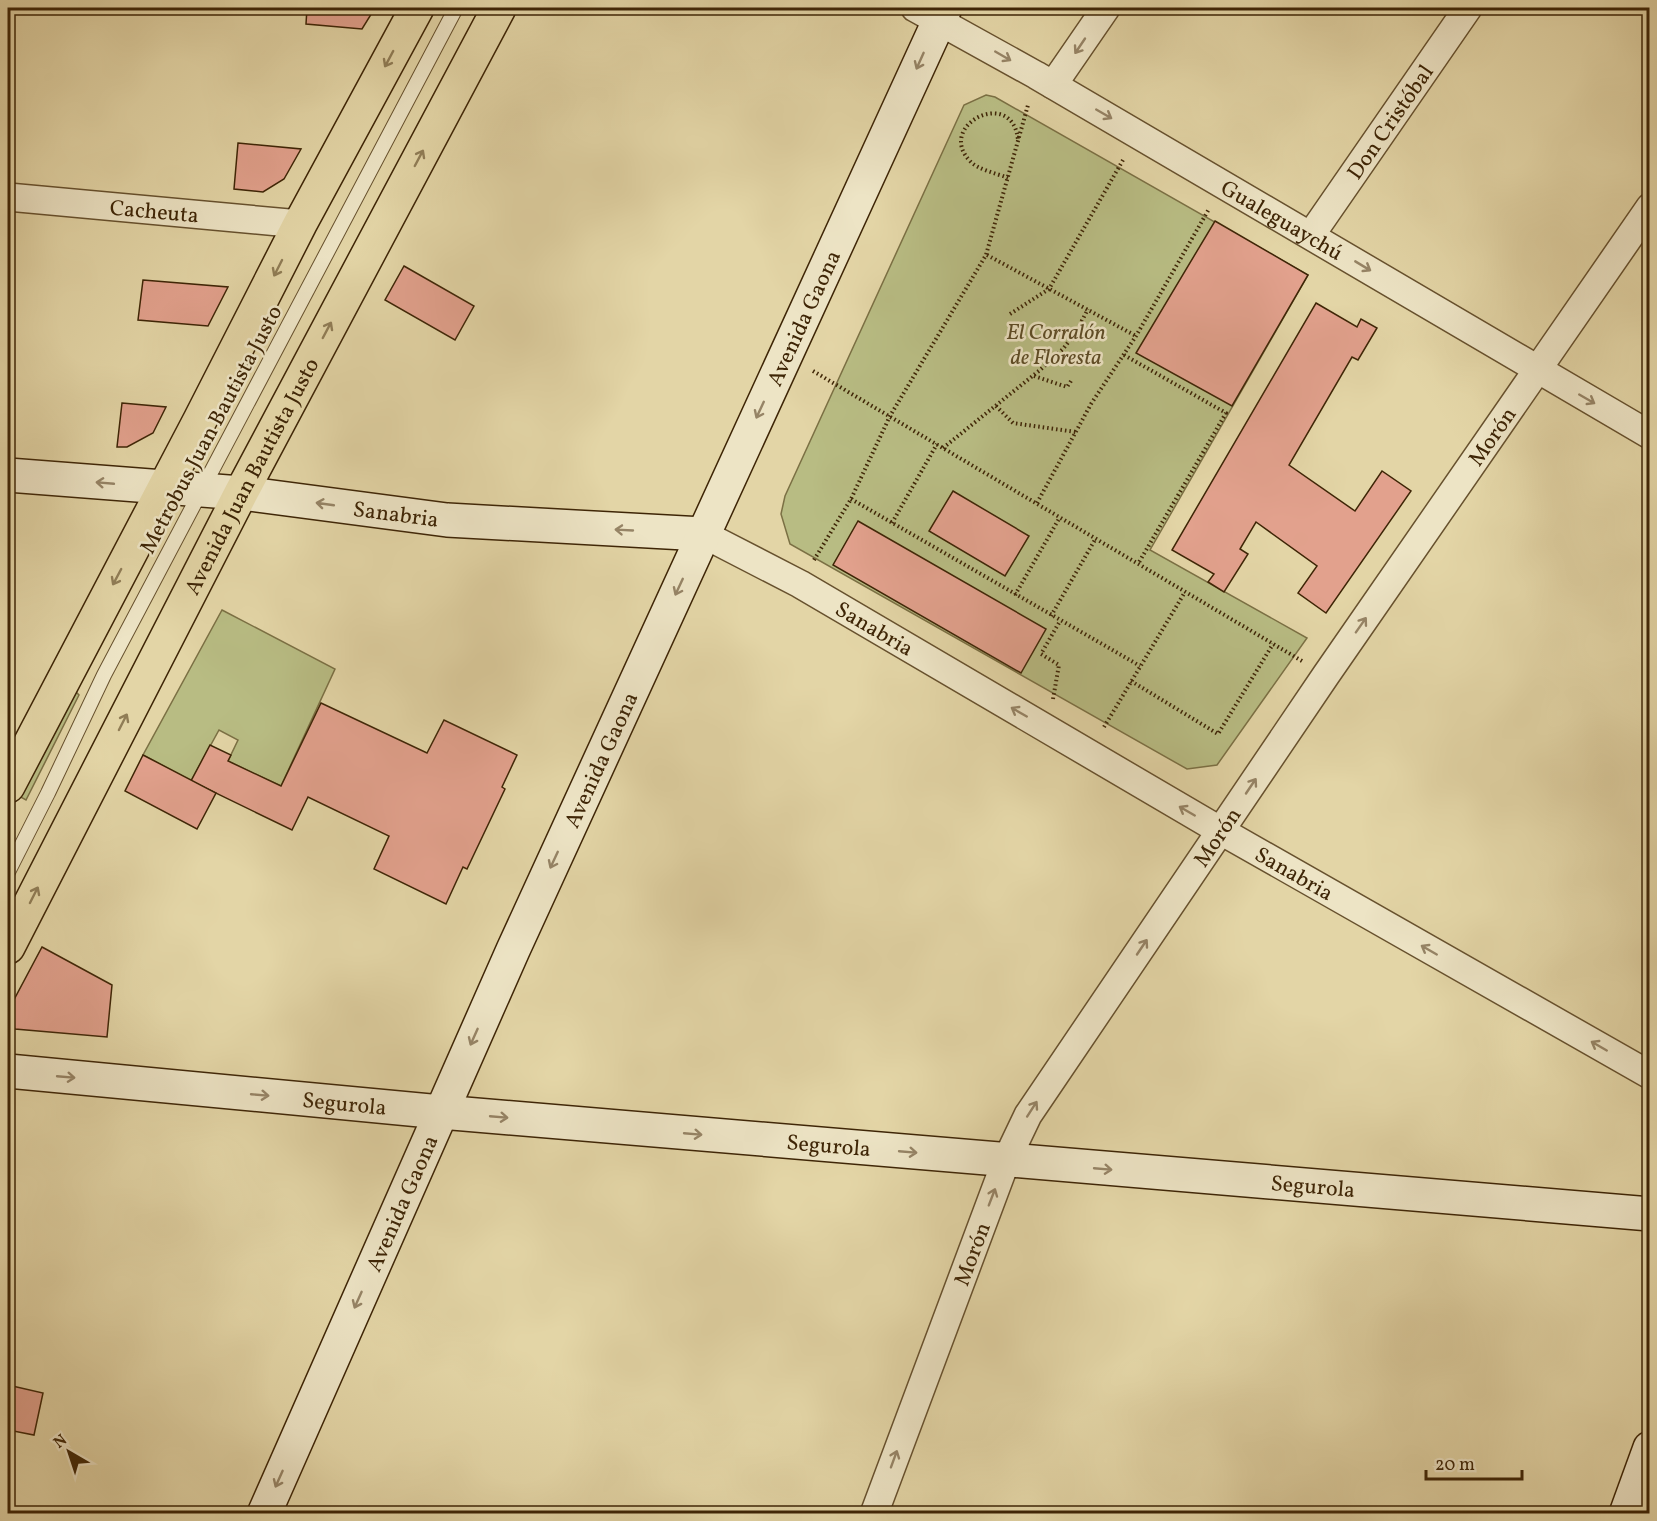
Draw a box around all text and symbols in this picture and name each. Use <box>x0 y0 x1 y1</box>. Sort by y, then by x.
one-way arrow <box>1074 38 1086 54</box>
one-way arrow <box>383 50 395 67</box>
one-way arrow <box>994 50 1011 62</box>
one-way arrow <box>914 51 926 69</box>
street label: Don Cristóbal <box>1341 59 1442 187</box>
one-way arrow <box>1095 109 1112 121</box>
one-way arrow <box>414 149 425 167</box>
street label: Gualeguaychú <box>1214 174 1348 270</box>
street label: Cacheuta <box>108 193 200 233</box>
street label: Avenida Gaona <box>761 246 850 392</box>
one-way arrow <box>271 259 283 277</box>
one-way arrow <box>1354 260 1371 272</box>
street label: Metrobus Juan Bautista Justo <box>133 300 291 560</box>
park label: El Corralón de Floresta <box>1006 318 1106 374</box>
one-way arrow <box>321 322 333 339</box>
street label: Avenida Juan Bautista Justo <box>178 353 328 601</box>
one-way arrow <box>1578 393 1595 405</box>
one-way arrow <box>754 400 765 418</box>
street label: Morón <box>1462 402 1525 473</box>
one-way arrow <box>95 477 115 488</box>
street label: Sanabria <box>351 495 440 537</box>
one-way arrow <box>316 498 335 509</box>
one-way arrow <box>614 524 634 535</box>
one-way arrow <box>111 568 122 586</box>
one-way arrow <box>672 577 684 595</box>
street label: Sanabria <box>829 595 919 665</box>
one-way arrow <box>1355 617 1367 633</box>
street label: Avenida Gaona <box>558 688 647 834</box>
one-way arrow <box>1011 706 1028 718</box>
one-way arrow <box>118 713 129 731</box>
one-way arrow <box>1245 778 1257 795</box>
street label: Morón <box>1187 802 1250 874</box>
one-way arrow <box>1179 805 1196 817</box>
street label: Sanabria <box>1248 840 1339 910</box>
one-way arrow <box>548 850 559 868</box>
one-way arrow <box>29 887 40 905</box>
one-way arrow <box>1136 940 1148 956</box>
one-way arrow <box>1421 943 1438 955</box>
one-way arrow <box>467 1028 479 1046</box>
one-way arrow <box>1591 1040 1608 1052</box>
one-way arrow <box>55 1072 75 1083</box>
street label: Segurola <box>301 1086 388 1125</box>
one-way arrow <box>249 1090 269 1101</box>
one-way arrow <box>1026 1101 1038 1117</box>
one-way arrow <box>489 1112 508 1123</box>
street label: Segurola <box>785 1128 872 1166</box>
one-way arrow <box>683 1129 703 1140</box>
street label: Avenida Gaona <box>360 1131 447 1277</box>
one-way arrow <box>898 1147 918 1158</box>
one-way arrow <box>1092 1163 1112 1174</box>
street label: Segurola <box>1269 1169 1356 1207</box>
one-way arrow <box>987 1189 998 1207</box>
street label: Morón <box>948 1218 1000 1291</box>
one-way arrow <box>352 1291 363 1309</box>
north arrow <box>39 1422 99 1482</box>
text: N <box>49 1429 73 1454</box>
scale bar <box>1426 1443 1522 1481</box>
one-way arrow <box>889 1450 900 1469</box>
text: 20 m <box>1435 1453 1475 1478</box>
one-way arrow <box>273 1469 285 1487</box>

